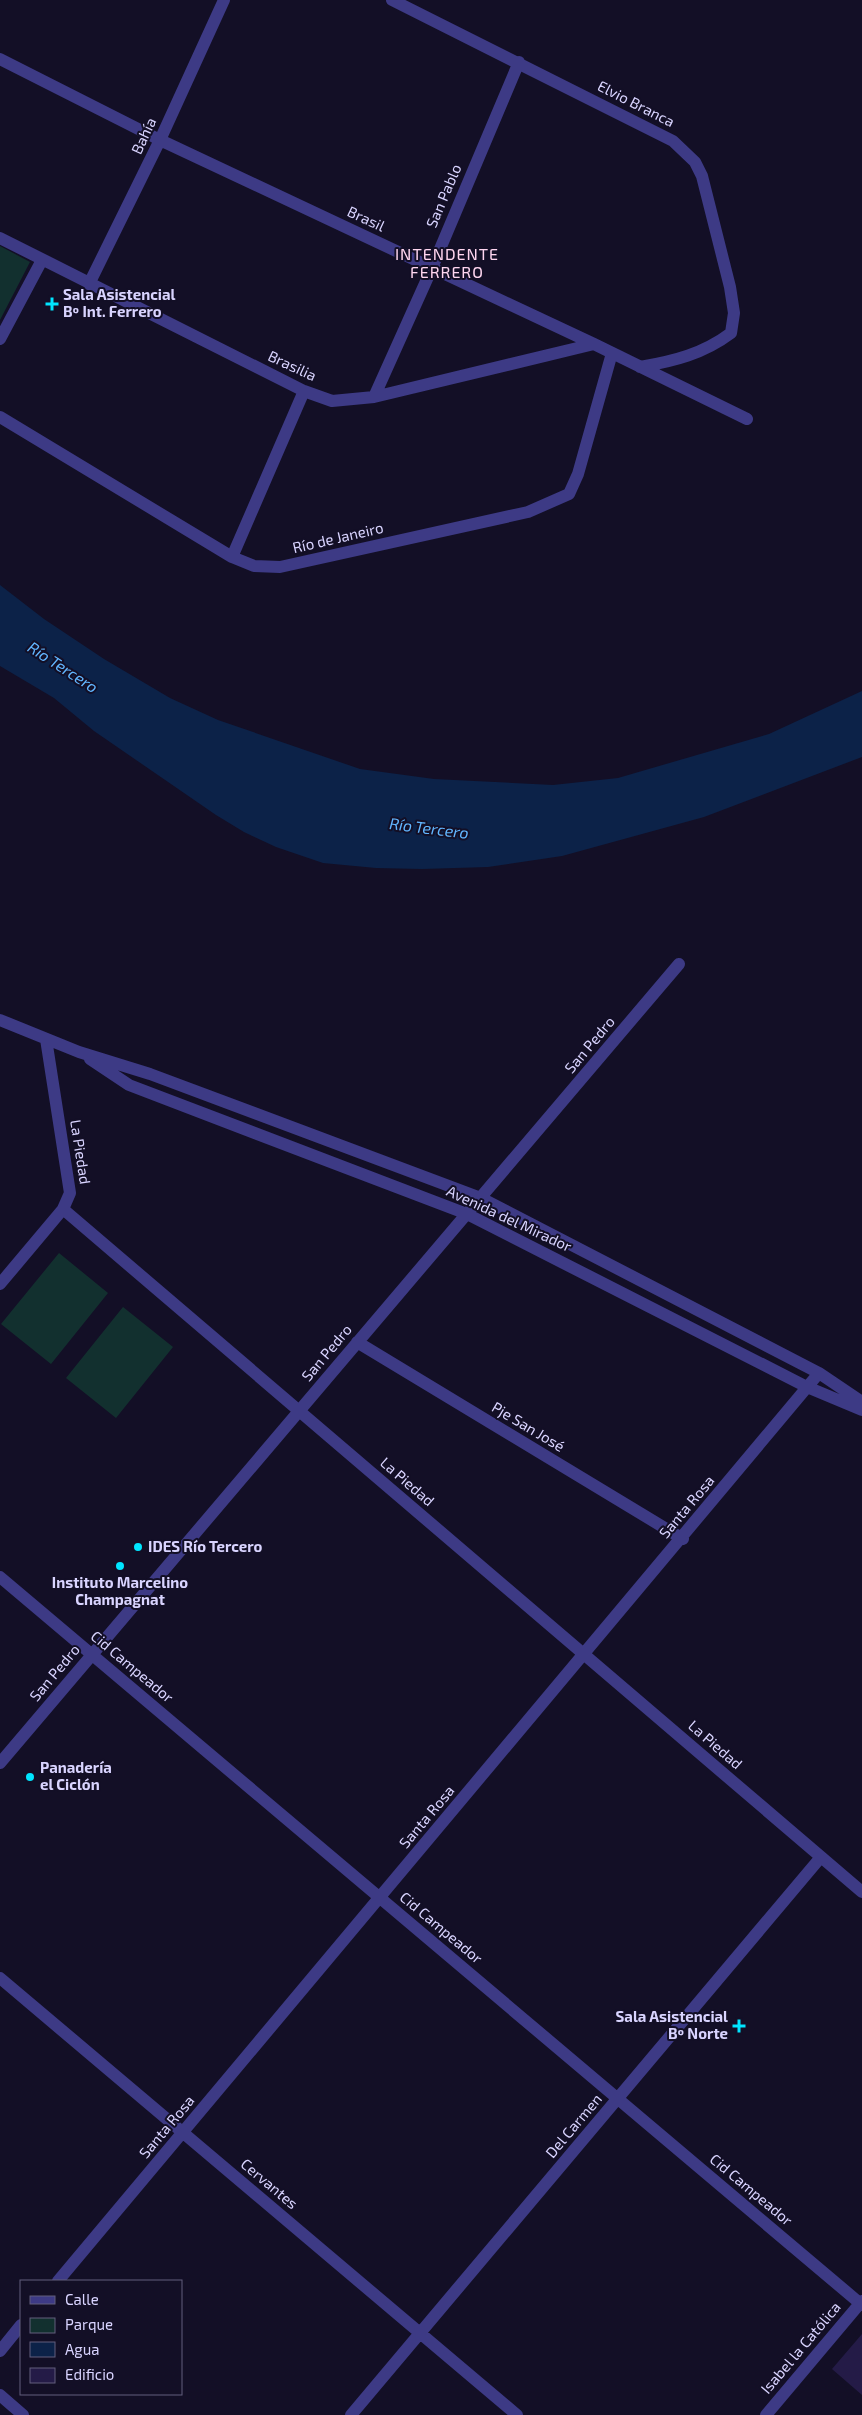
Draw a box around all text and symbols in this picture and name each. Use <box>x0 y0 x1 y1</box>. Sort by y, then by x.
street label: Elvio Branca <box>595 76 678 130</box>
street label: Bahía <box>127 114 159 157</box>
street label: San Pablo <box>422 161 465 230</box>
street label: Brasil <box>345 202 389 235</box>
district label: INTENDENTE FERRERO <box>395 244 499 281</box>
place label: Sala Asistencial Bº Int. Ferrero <box>63 285 176 320</box>
marker: Sala Asistencial Bº Int. Ferrero <box>45 297 59 311</box>
street label: Brasilia <box>265 346 319 384</box>
street label: Río de Janeiro <box>291 518 385 556</box>
water label: Río Tercero <box>25 637 102 696</box>
water label: Río Tercero <box>388 813 470 842</box>
street label: San Pedro <box>560 1012 618 1076</box>
street label: La Piedad <box>67 1118 95 1186</box>
street label: Avenida del Mirador <box>444 1181 575 1255</box>
street label: San Pedro <box>297 1320 355 1384</box>
street label: Pje San José <box>488 1397 568 1456</box>
street label: La Piedad <box>377 1453 438 1509</box>
street label: Santa Rosa <box>655 1471 718 1541</box>
place label: IDES Río Tercero <box>148 1537 262 1555</box>
marker: IDES Río Tercero <box>132 1541 144 1553</box>
marker: Instituto Marcelino Champagnat <box>114 1560 126 1572</box>
place label: Instituto Marcelino Champagnat <box>52 1573 188 1608</box>
street label: Cid Campeador <box>88 1626 178 1706</box>
street label: San Pedro <box>25 1640 83 1704</box>
street label: La Piedad <box>685 1716 746 1772</box>
place label: Panadería el Ciclón <box>40 1758 112 1793</box>
marker: Panadería el Ciclón <box>24 1771 36 1783</box>
street label: Santa Rosa <box>395 1781 458 1851</box>
street label: Cid Campeador <box>397 1887 487 1967</box>
place label: Sala Asistencial Bº Norte <box>616 2007 728 2042</box>
marker: Sala Asistencial Bº Norte <box>732 2019 746 2033</box>
street label: Del Carmen <box>541 2090 605 2161</box>
street label: Santa Rosa <box>135 2091 198 2161</box>
street label: Cid Campeador <box>707 2149 797 2229</box>
street label: Cervantes <box>237 2154 302 2212</box>
legend <box>20 2280 182 2395</box>
text: Calle <box>65 2290 99 2308</box>
street label: Isabel la Católica <box>756 2298 844 2397</box>
text: Parque <box>65 2315 113 2333</box>
text: Agua <box>65 2340 100 2358</box>
text: Edificio <box>65 2365 114 2383</box>

